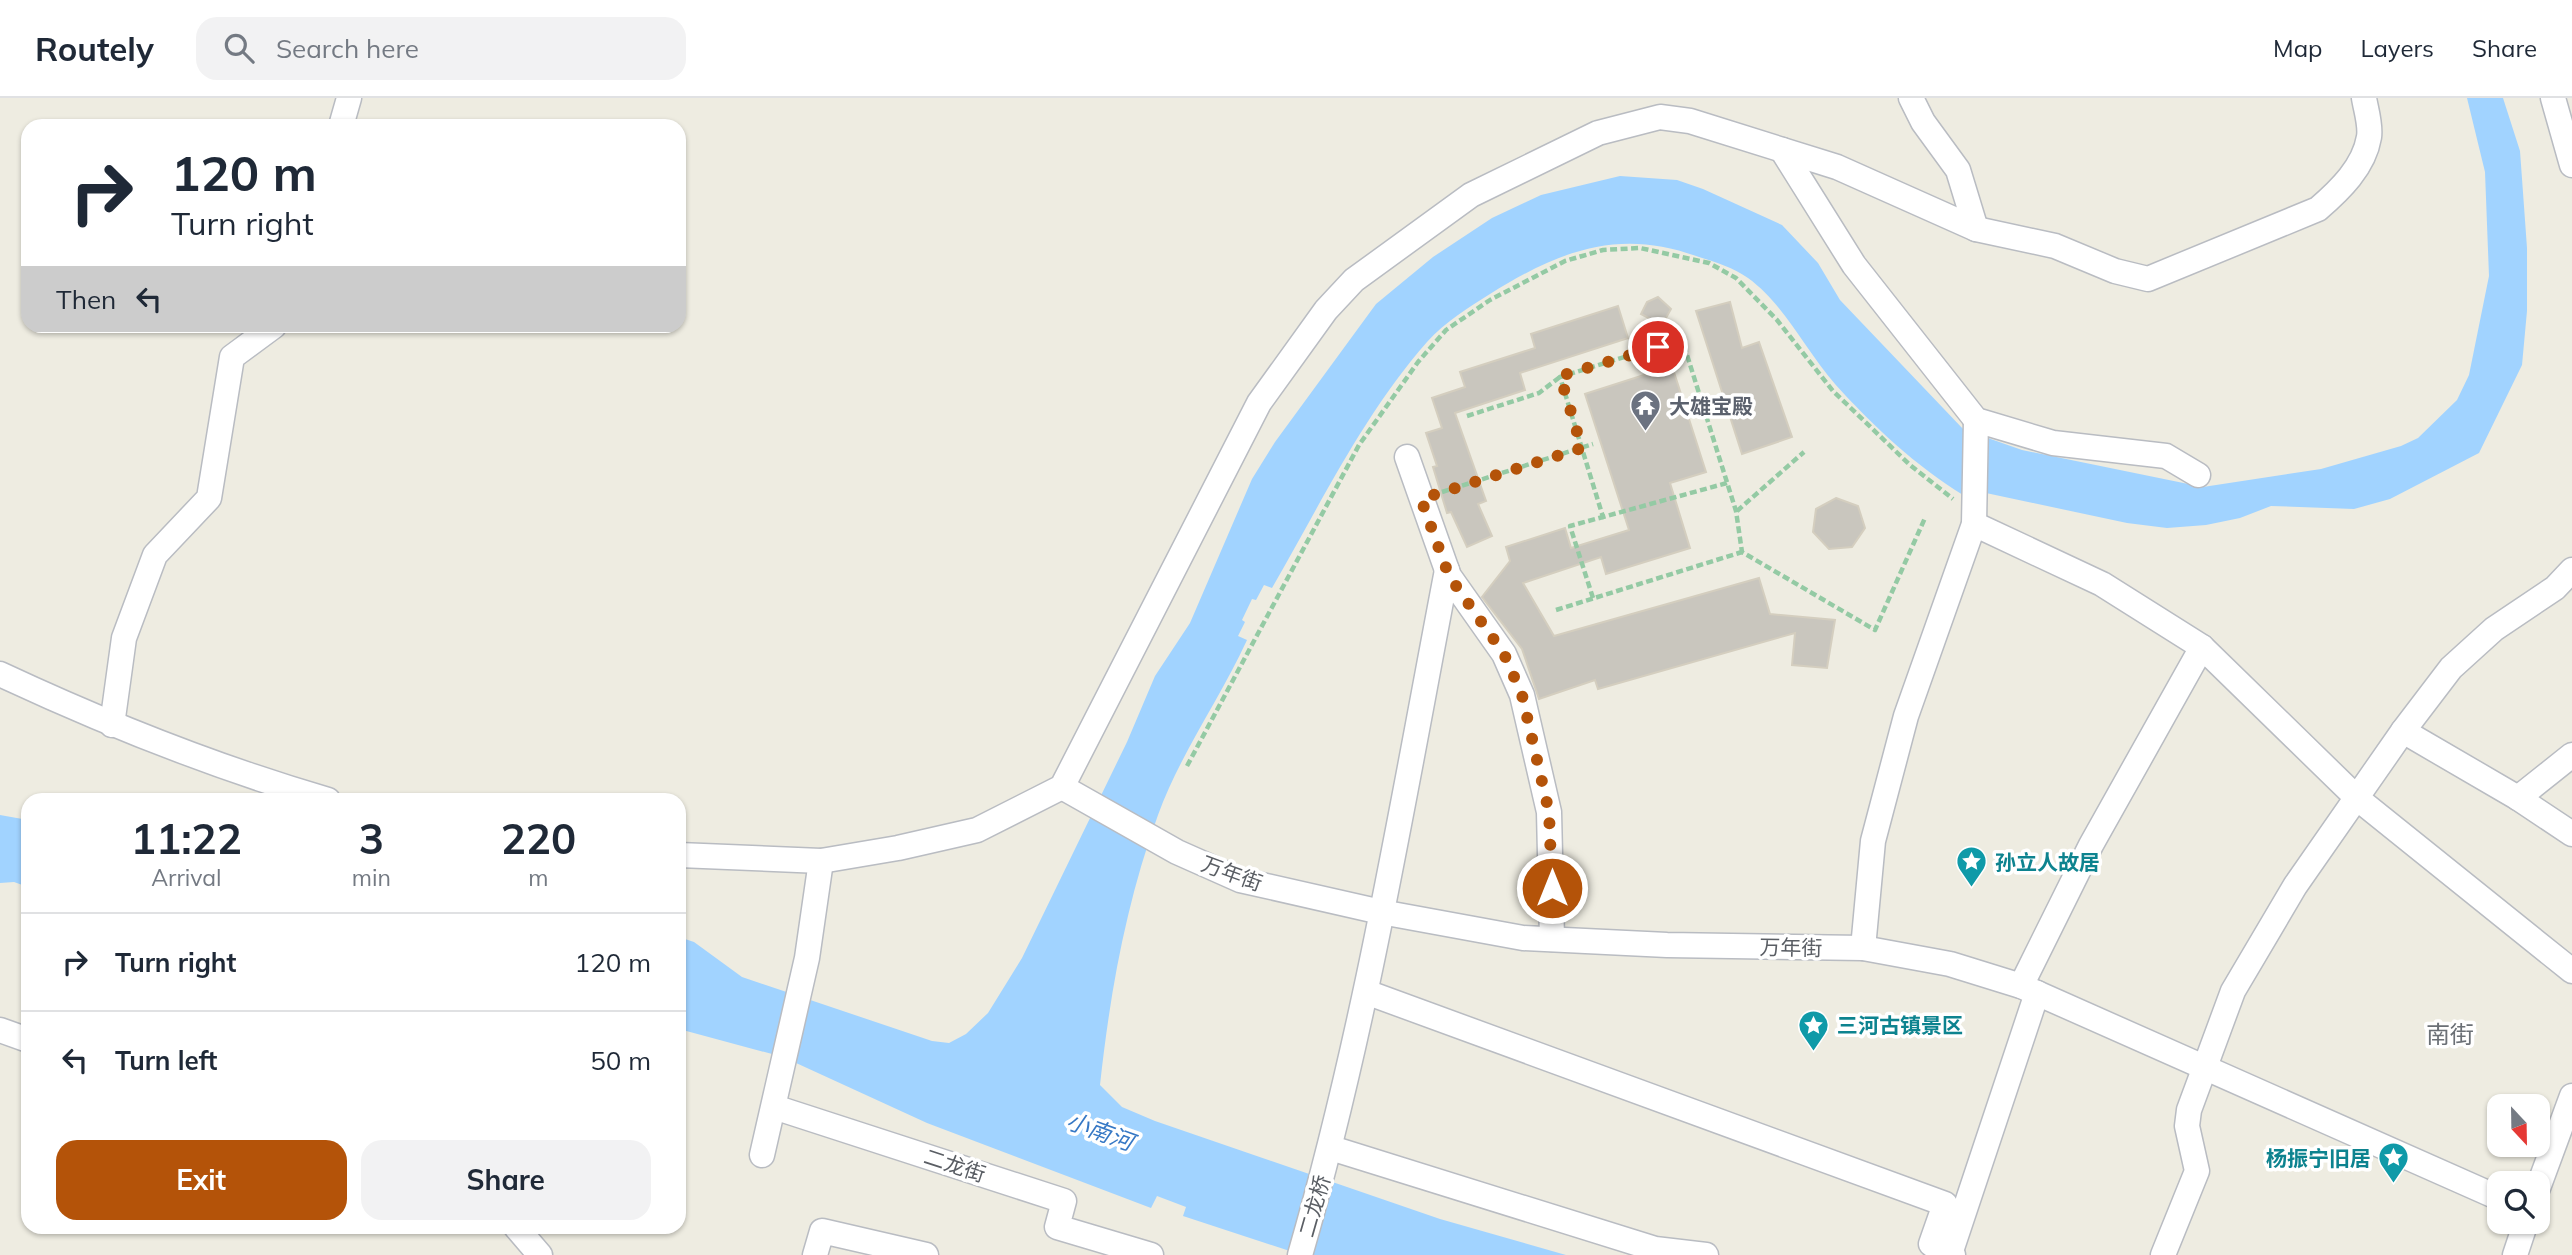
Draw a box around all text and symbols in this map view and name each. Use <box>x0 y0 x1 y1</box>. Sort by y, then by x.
search box <box>196 17 686 80</box>
text: Routely <box>35 28 154 69</box>
icon: search <box>220 29 258 67</box>
text: Search here <box>276 32 419 65</box>
text: Map <box>2273 33 2322 63</box>
text: Layers <box>2360 33 2434 63</box>
text: Share <box>2472 33 2537 63</box>
text: 120 m <box>171 142 317 203</box>
icon: right <box>56 147 147 238</box>
text: Turn right <box>171 203 314 243</box>
icon: left <box>130 280 168 318</box>
text: Then <box>56 283 116 316</box>
pin <box>1628 317 1688 377</box>
icon: arrive <box>1639 328 1677 366</box>
temple icon: 大雄宝殿 <box>1629 389 1663 433</box>
place label: 大雄宝殿 <box>1669 393 1753 419</box>
text: 11:22 <box>131 812 242 865</box>
text: 3 <box>359 812 384 865</box>
text: 220 <box>501 812 576 865</box>
place icon: 孙立人故居 <box>1955 845 1989 889</box>
place label: 孙立人故居 <box>1995 849 2100 875</box>
street label: 万年街 <box>1198 850 1266 896</box>
position arrow <box>1515 851 1589 925</box>
text: Arrival <box>151 863 222 892</box>
text: min <box>352 863 391 892</box>
text: m <box>528 863 549 892</box>
street label: 万年街 <box>1759 933 1823 961</box>
icon: right <box>56 943 94 981</box>
text: Turn right <box>115 946 236 979</box>
text: 120 m <box>575 946 651 979</box>
place icon: 三河古镇景区 <box>1797 1008 1831 1052</box>
place label: 三河古镇景区 <box>1837 1012 1963 1038</box>
district label: 南街 <box>2426 1019 2474 1049</box>
icon: left <box>56 1041 94 1079</box>
text: Turn left <box>115 1044 217 1077</box>
text: 50 m <box>590 1044 651 1077</box>
north arrow <box>2487 1094 2550 1157</box>
map controls <box>2487 1094 2550 1234</box>
water label: 小南河 <box>1063 1106 1141 1158</box>
button: Exit <box>56 1140 347 1220</box>
button: Share <box>361 1140 651 1220</box>
place icon: 杨振宁旧居 <box>2377 1141 2411 1185</box>
street label: 二龙街 <box>921 1143 989 1187</box>
place label: 杨振宁旧居 <box>2266 1145 2371 1171</box>
button: search <box>2487 1171 2550 1234</box>
street label: 二龙桥 <box>1293 1172 1335 1240</box>

